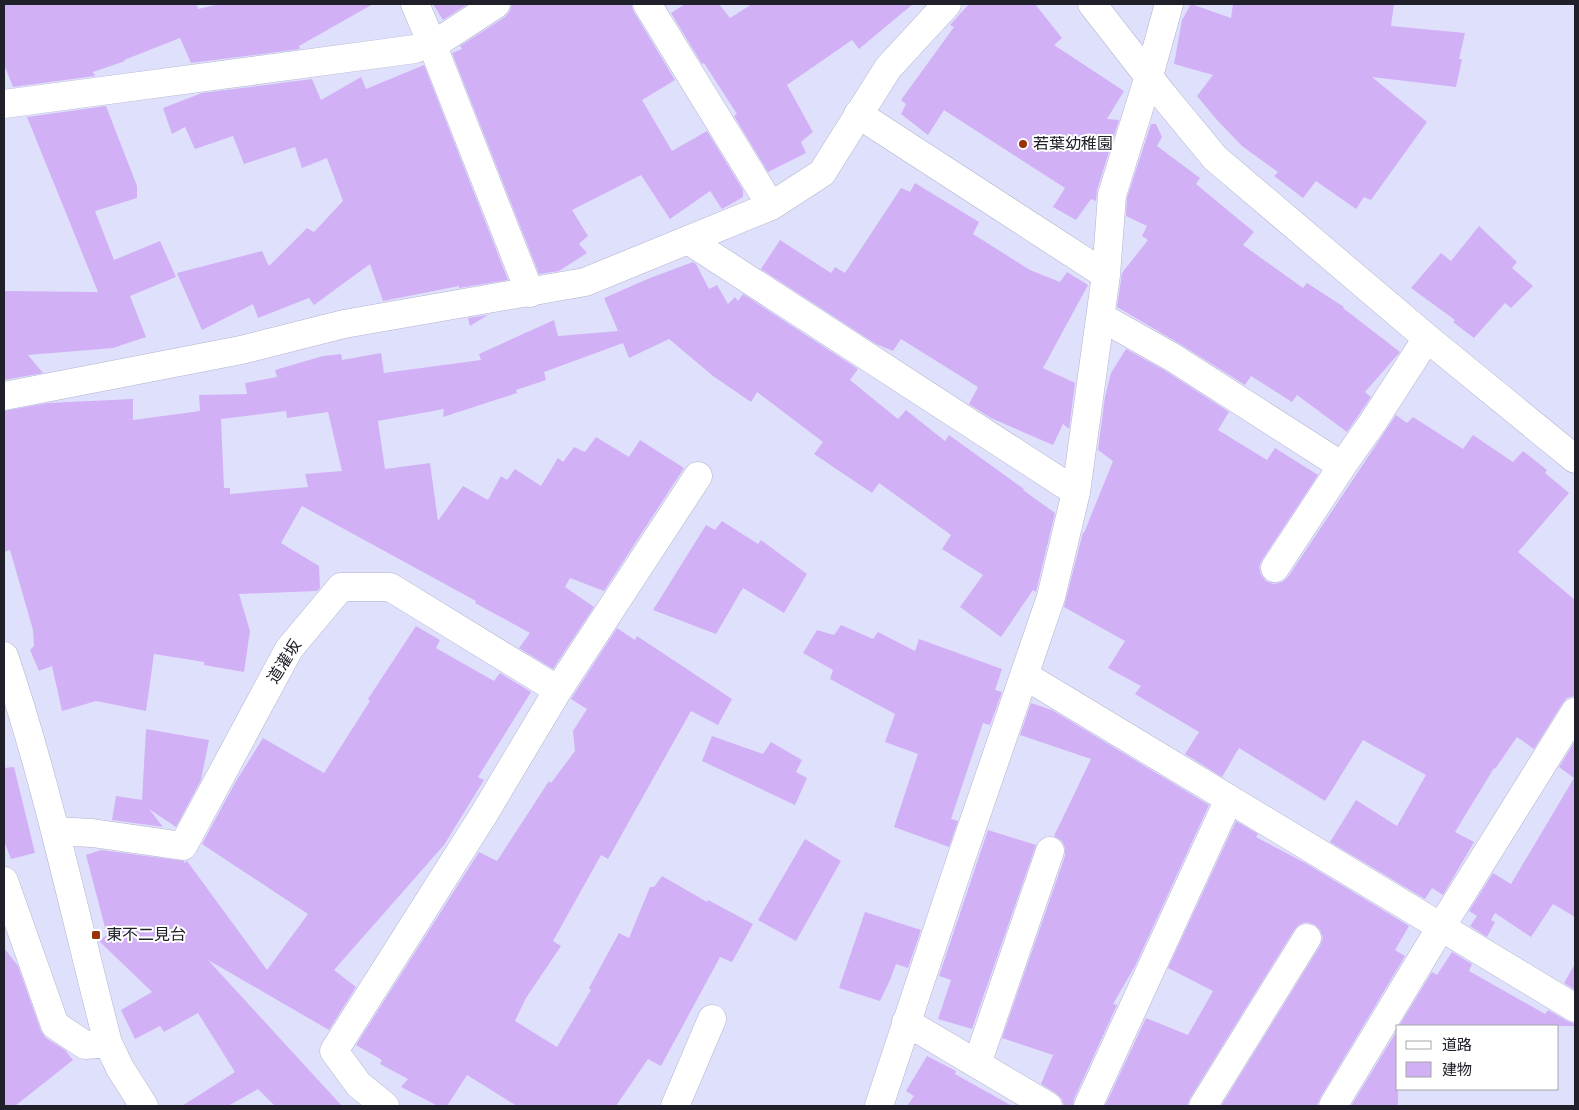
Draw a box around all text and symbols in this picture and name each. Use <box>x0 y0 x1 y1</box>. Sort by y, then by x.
place label: 若葉幼稚園 <box>1033 135 1113 154</box>
marker: 若葉幼稚園 <box>1017 138 1029 150</box>
street label: 道灌坂 <box>264 637 306 687</box>
place label: 東不二見台 <box>106 926 186 945</box>
marker: 東不二見台 <box>90 929 102 941</box>
legend <box>1396 1025 1559 1090</box>
text: 道路 <box>1442 1036 1472 1055</box>
text: 建物 <box>1442 1061 1472 1080</box>

